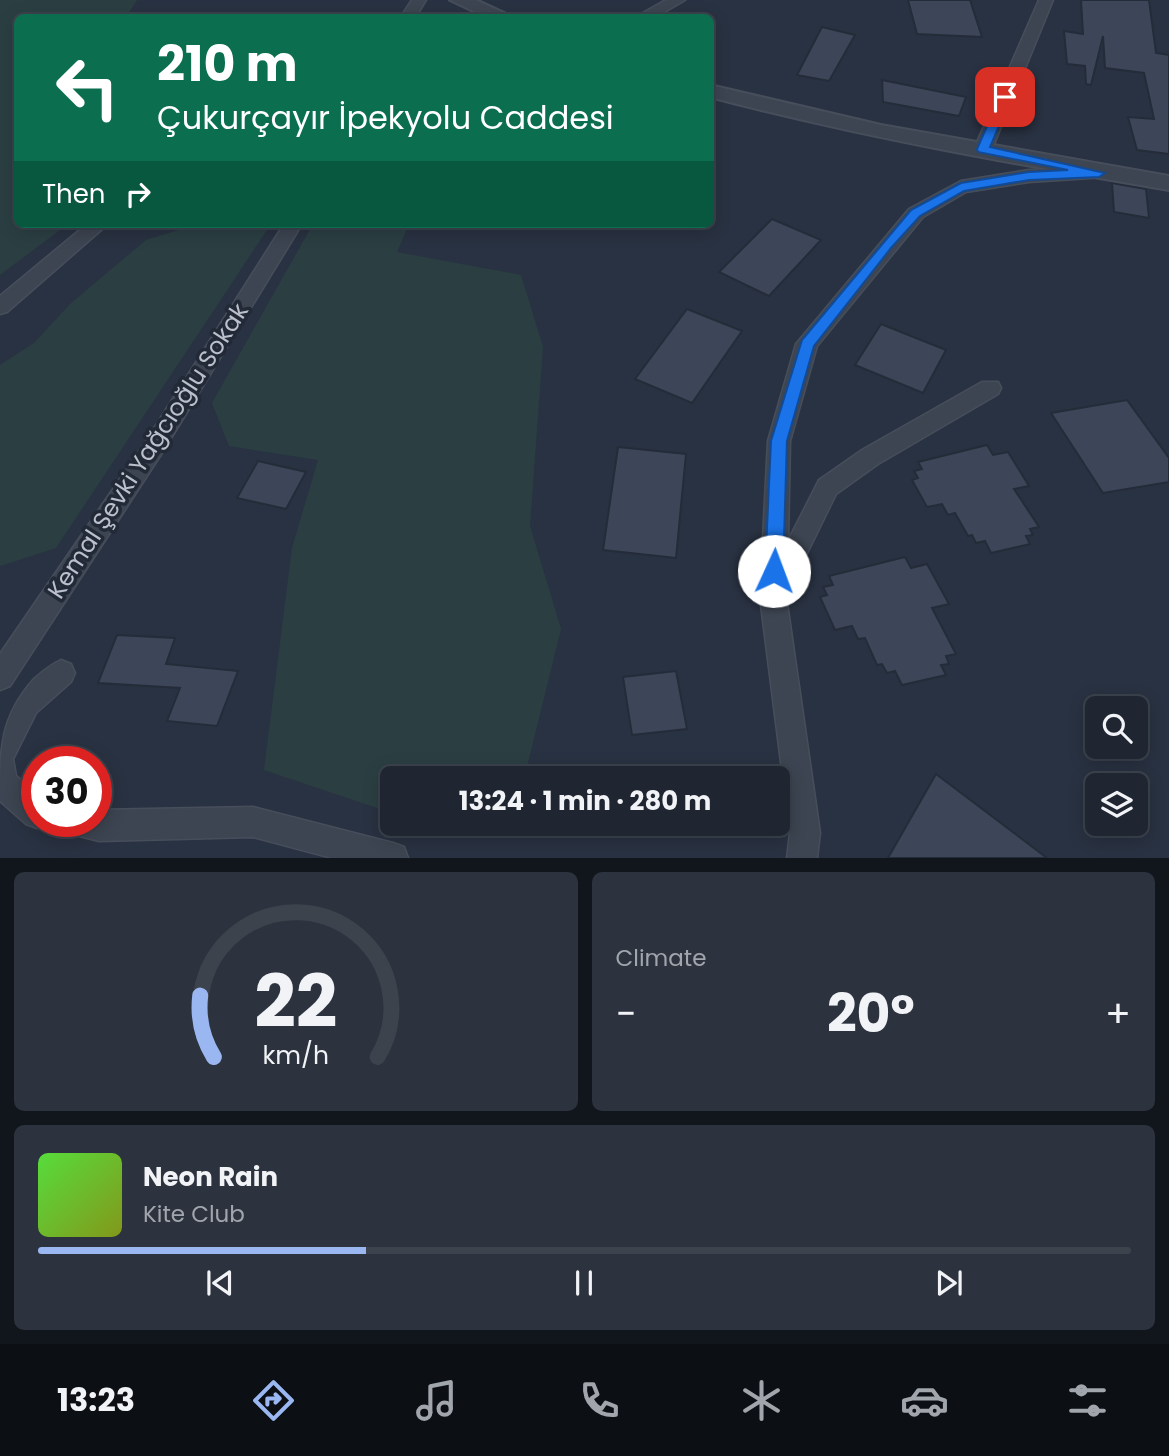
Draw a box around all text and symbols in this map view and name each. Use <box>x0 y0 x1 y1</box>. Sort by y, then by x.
text: 210 m <box>157 30 298 98</box>
icon: left <box>42 42 133 133</box>
pin <box>975 67 1035 127</box>
icon: arrive <box>986 78 1024 116</box>
text: Çukurçayır İpekyolu Caddesi <box>157 95 614 140</box>
icon: right <box>119 175 157 213</box>
text: Then <box>42 176 105 212</box>
street label: Kemal Şevki Yağcıoğlu Sokak <box>39 296 256 605</box>
position arrow <box>737 534 811 608</box>
map controls <box>1085 696 1148 836</box>
button: search <box>1085 696 1148 759</box>
speed limit sign: 30 <box>21 746 112 837</box>
button: layers <box>1085 773 1148 836</box>
text: 13:24 · 1 min · 280 m <box>459 783 711 819</box>
text: Climate <box>616 942 706 974</box>
text: 22 <box>254 952 337 1053</box>
text: 20° <box>827 977 915 1050</box>
text: − <box>616 987 636 1040</box>
text: + <box>1105 987 1131 1040</box>
text: km/h <box>262 1038 329 1073</box>
text: Neon Rain <box>143 1159 278 1195</box>
text: Kite Club <box>143 1198 245 1230</box>
icon: previous <box>201 1264 239 1302</box>
icon: pause <box>565 1264 603 1302</box>
icon: next <box>930 1264 968 1302</box>
icon: directions <box>249 1376 298 1425</box>
icon: music <box>412 1376 461 1425</box>
icon: phone <box>575 1376 624 1425</box>
icon: climate <box>737 1376 786 1425</box>
icon: car <box>900 1376 949 1425</box>
icon: filters <box>1063 1376 1112 1425</box>
text: 13:23 <box>57 1377 135 1422</box>

